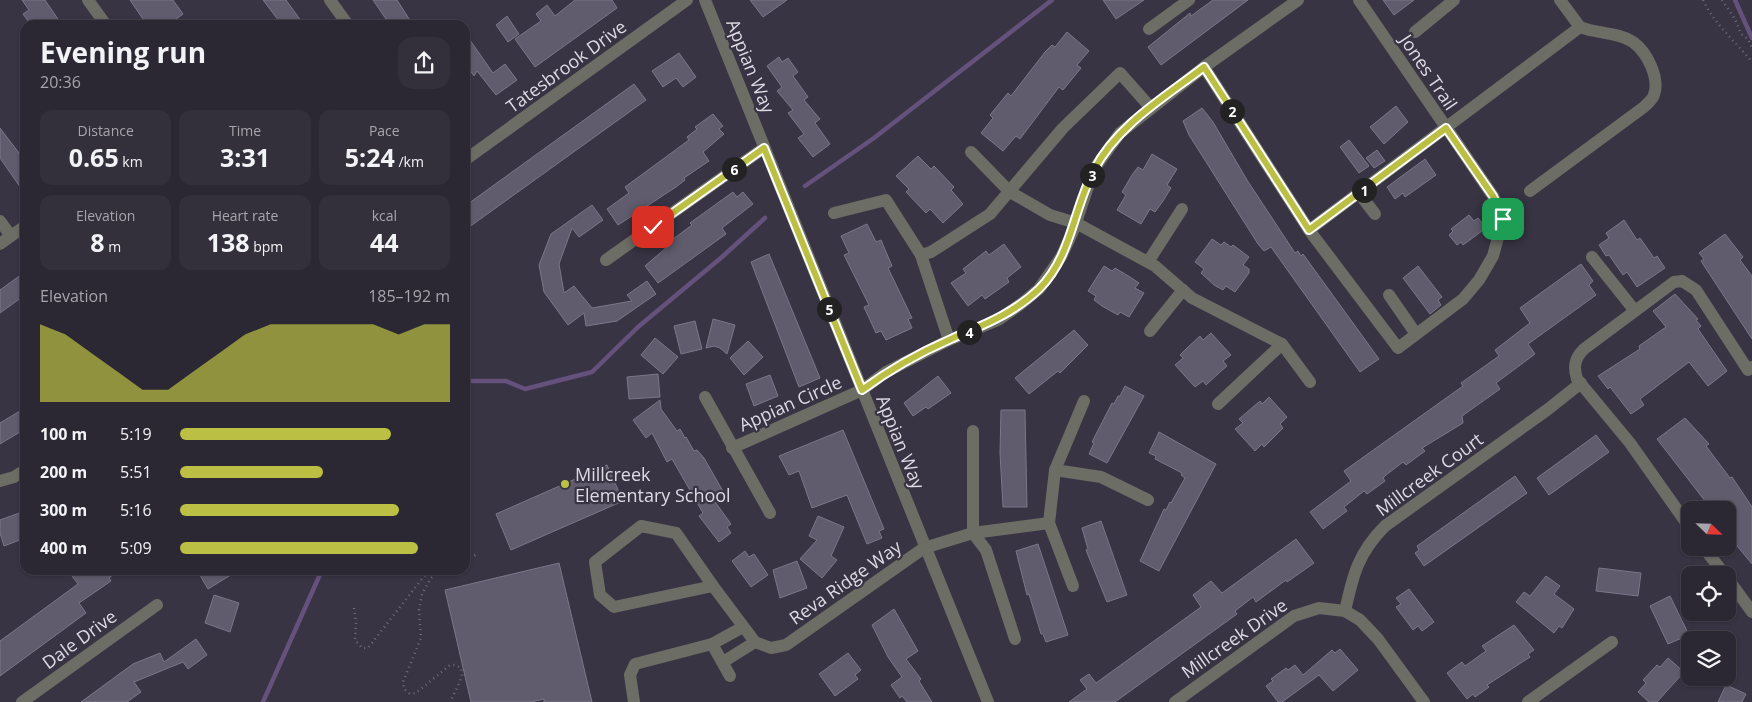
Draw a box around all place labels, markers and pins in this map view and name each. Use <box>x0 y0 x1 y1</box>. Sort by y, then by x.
pin: 2 <box>1220 98 1244 124</box>
pin: 6 <box>722 156 746 182</box>
pin: 3 <box>1080 162 1104 188</box>
pin: 1 <box>1352 178 1376 202</box>
pin <box>1482 198 1524 240</box>
pin <box>632 206 674 248</box>
pin: 5 <box>816 296 842 322</box>
pin: 4 <box>956 320 982 344</box>
place label: Millcreek Elementary School <box>575 462 731 507</box>
marker: Millcreek Elementary School <box>559 478 571 490</box>

